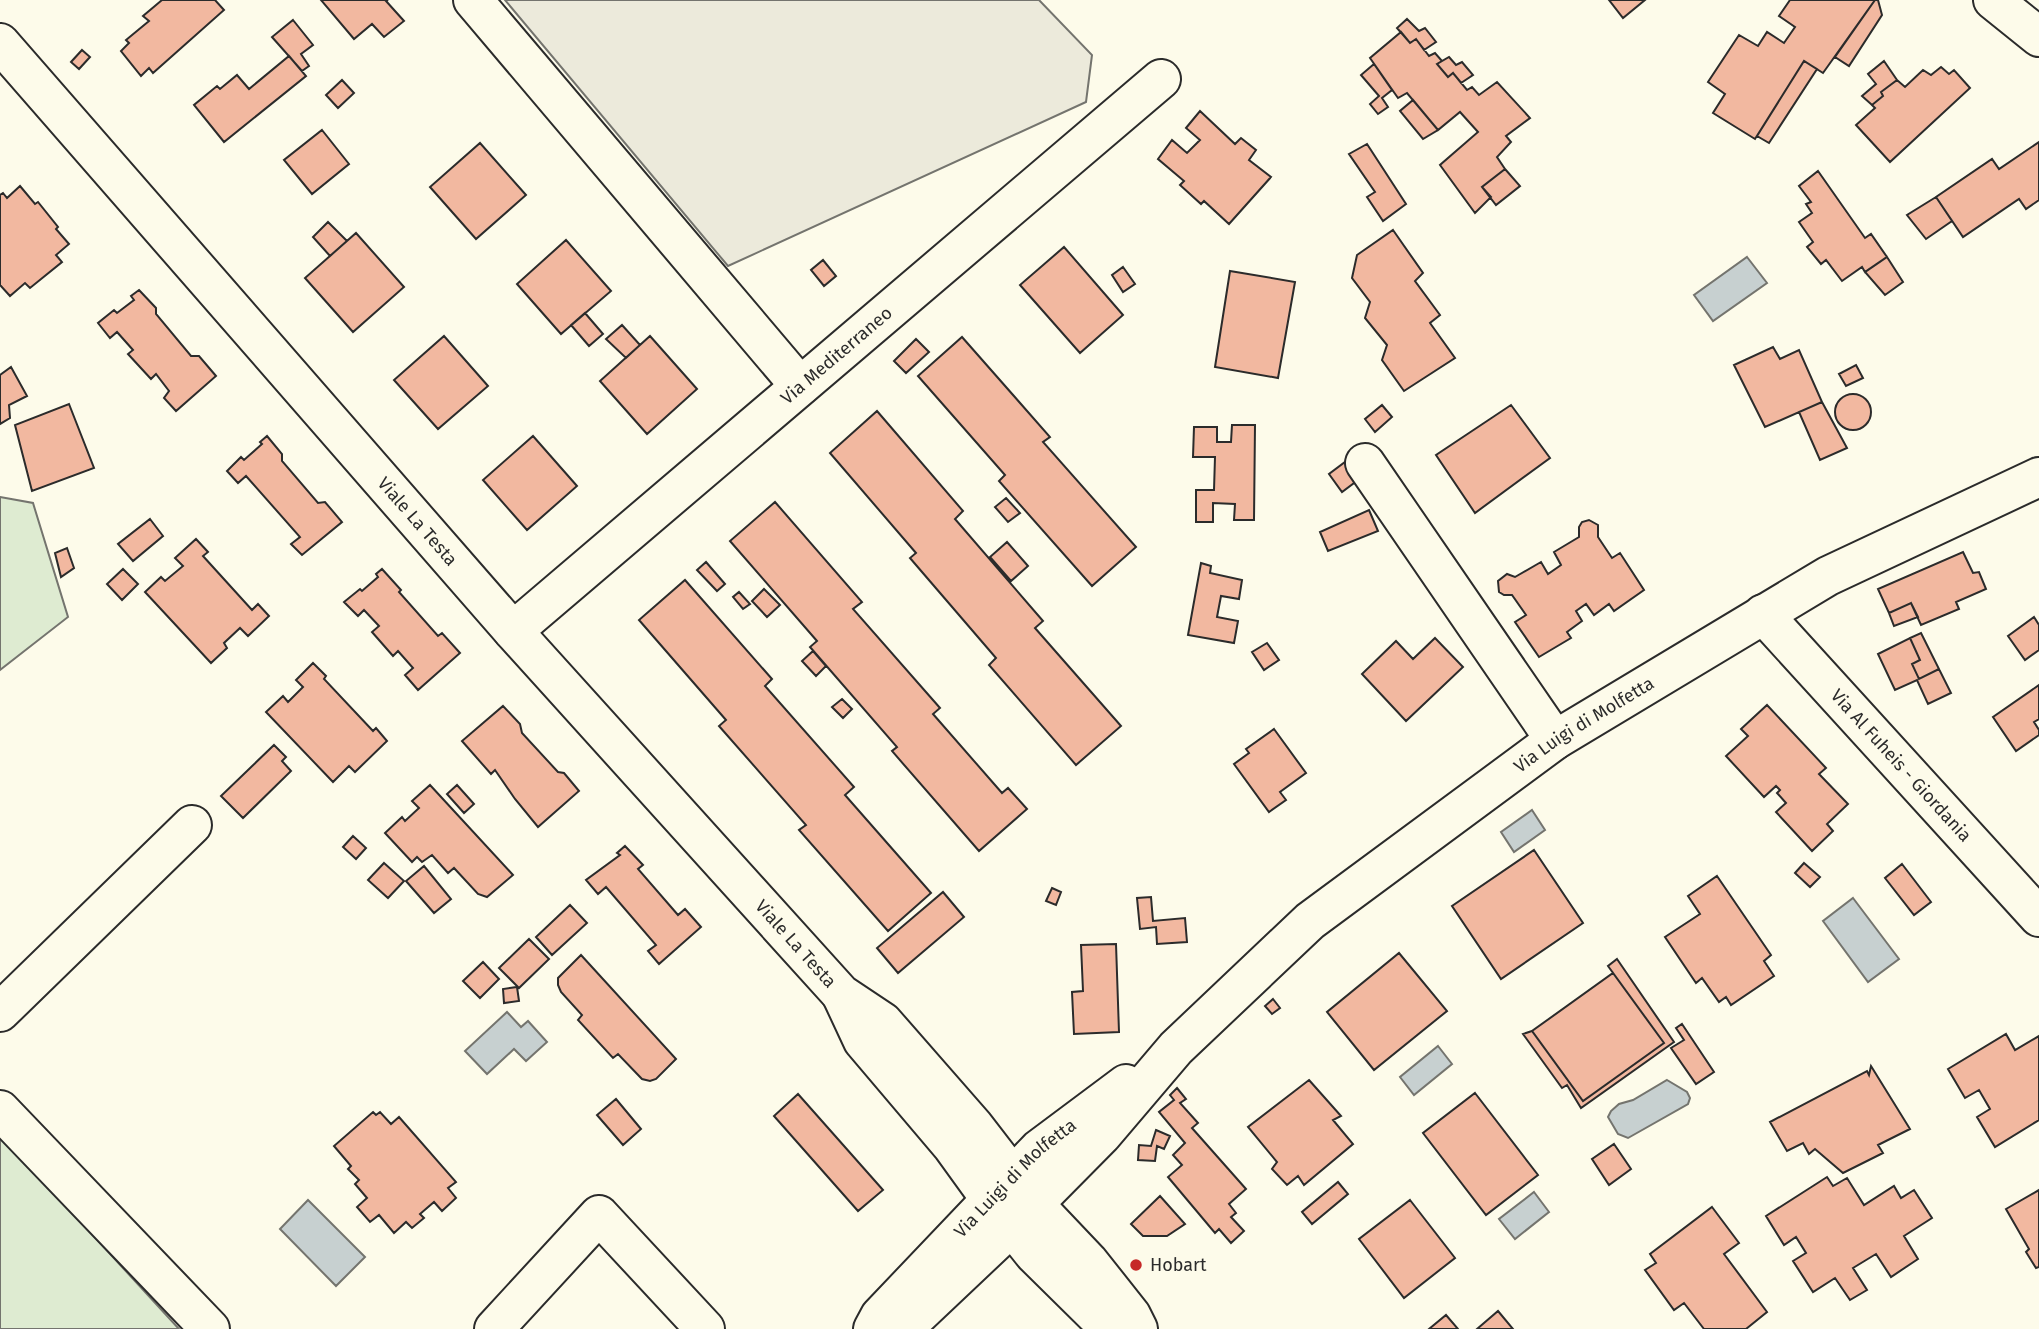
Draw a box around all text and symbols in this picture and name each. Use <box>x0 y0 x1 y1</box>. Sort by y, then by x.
street label: Via Mediterraneo <box>776 302 897 409</box>
street label: Viale La Testa <box>373 473 462 570</box>
street label: Via Luigi di Molfetta <box>1510 672 1658 778</box>
street label: Via Al Fuheis - Giordania <box>1826 685 1976 846</box>
street label: Viale La Testa <box>750 895 841 992</box>
street label: Via Luigi di Molfetta <box>949 1114 1081 1242</box>
place label: Hobart <box>1150 1254 1207 1276</box>
marker: Hobart <box>1128 1257 1144 1273</box>

